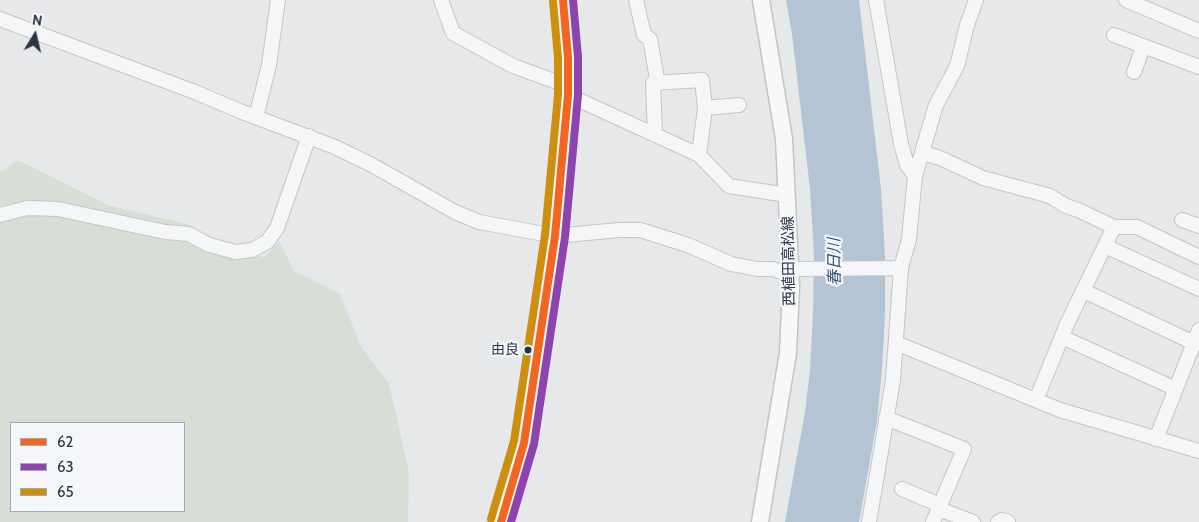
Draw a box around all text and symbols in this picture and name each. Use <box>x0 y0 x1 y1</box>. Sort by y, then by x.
north arrow <box>10 10 60 60</box>
text: N <box>31 11 44 30</box>
street label: 西植田高松線 <box>779 216 799 306</box>
water label: 春日川 <box>825 238 845 286</box>
place label: 由良 <box>491 342 519 358</box>
marker: 由良 <box>523 345 533 355</box>
legend <box>10 422 185 512</box>
text: 62 <box>57 433 73 451</box>
text: 63 <box>57 458 74 476</box>
text: 65 <box>57 483 74 501</box>

